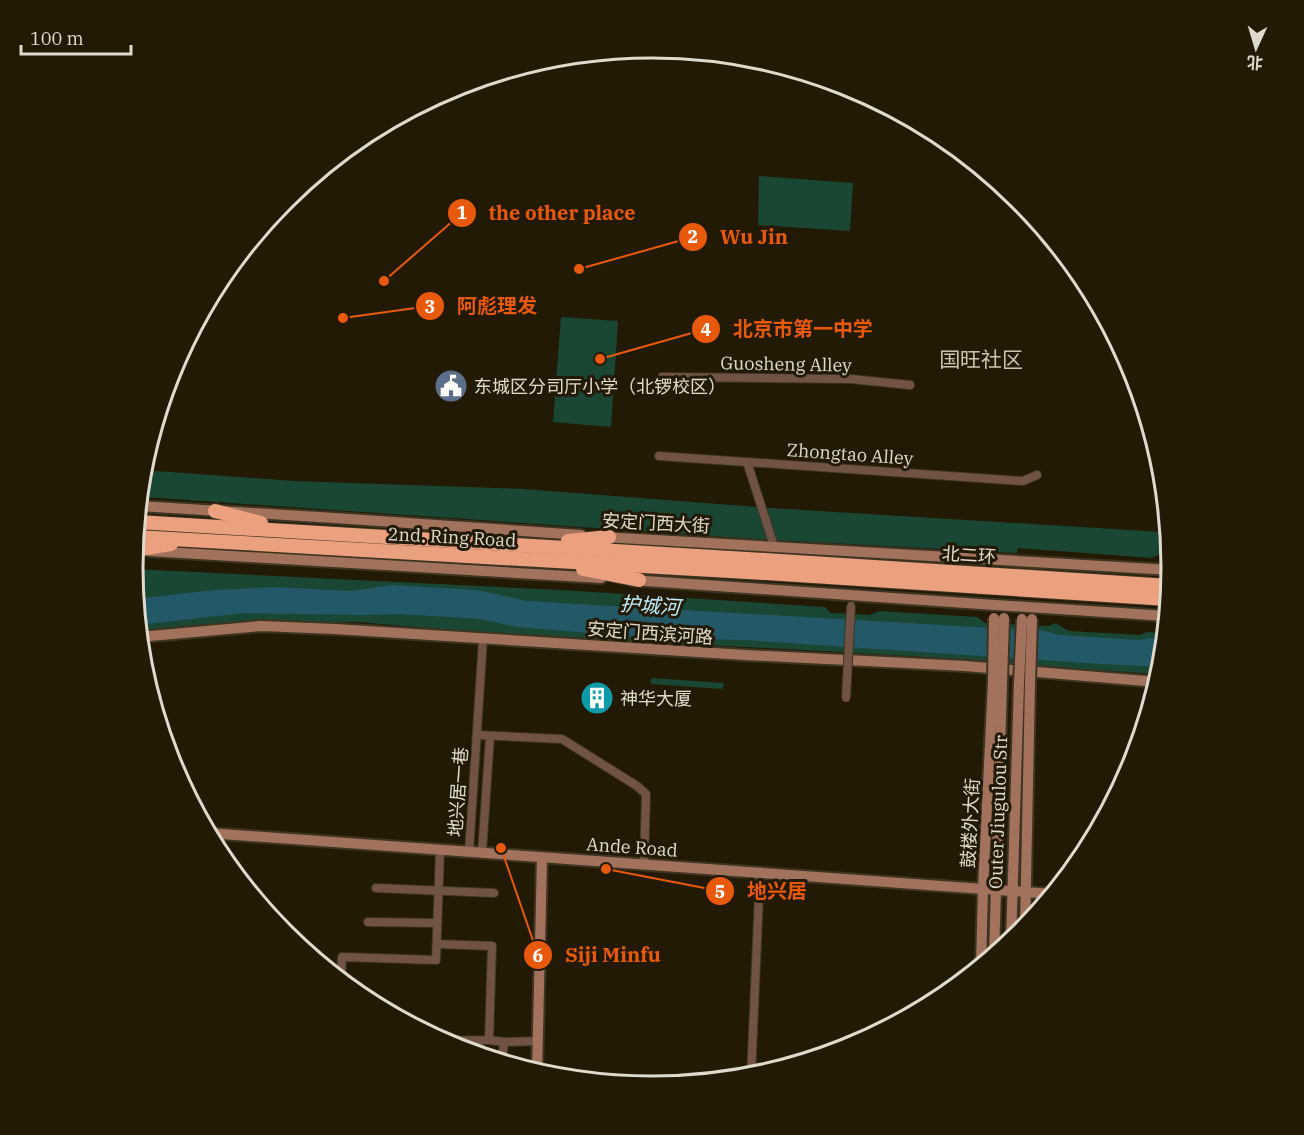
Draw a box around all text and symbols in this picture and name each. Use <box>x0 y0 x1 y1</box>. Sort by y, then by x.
scale bar <box>21 18 130 56</box>
north arrow <box>1226 18 1286 78</box>
text: 100 m <box>30 27 84 50</box>
text: 北 <box>1246 52 1264 73</box>
callout: the other place <box>447 194 648 232</box>
text: the other place <box>489 199 635 226</box>
text: 1 <box>457 201 468 224</box>
callout: Wu Jin <box>678 218 800 256</box>
text: Wu Jin <box>720 223 788 250</box>
text: 2 <box>688 225 698 248</box>
callout: 阿彪理发 <box>415 287 549 325</box>
text: 阿彪理发 <box>457 292 537 319</box>
text: 3 <box>425 295 435 318</box>
callout: 北京市第一中学 <box>691 310 885 348</box>
text: 北京市第一中学 <box>733 315 873 342</box>
text: 4 <box>701 318 712 341</box>
district label: 国旺社区 <box>939 345 1023 373</box>
street label: Guosheng Alley <box>720 351 852 377</box>
public building icon: 东城区分司厅小学（北锣校区） <box>433 368 469 404</box>
place label: 东城区分司厅小学（北锣校区） <box>474 375 726 398</box>
street label: Zhongtao Alley <box>786 438 914 470</box>
street label: 安定门西大街 <box>601 509 711 537</box>
street label: 2nd. Ring Road <box>387 522 517 552</box>
street label: 北二环 <box>941 542 997 568</box>
water label: 护城河 <box>619 589 685 621</box>
street label: 安定门西滨河路 <box>586 617 714 649</box>
building icon: 神华大厦 <box>579 680 615 716</box>
place label: 神华大厦 <box>620 687 692 710</box>
street label: Outer Jiugulou Str <box>984 735 1012 889</box>
street label: 地兴居一巷 <box>443 746 473 838</box>
street label: 鼓楼外大街 <box>956 777 984 869</box>
street label: Ande Road <box>586 832 679 862</box>
callout: 地兴居 <box>705 872 819 910</box>
text: 地兴居 <box>747 877 807 904</box>
text: 5 <box>715 880 725 903</box>
callout: Siji Minfu <box>523 936 673 974</box>
text: Siji Minfu <box>565 941 661 968</box>
text: 6 <box>533 944 544 967</box>

